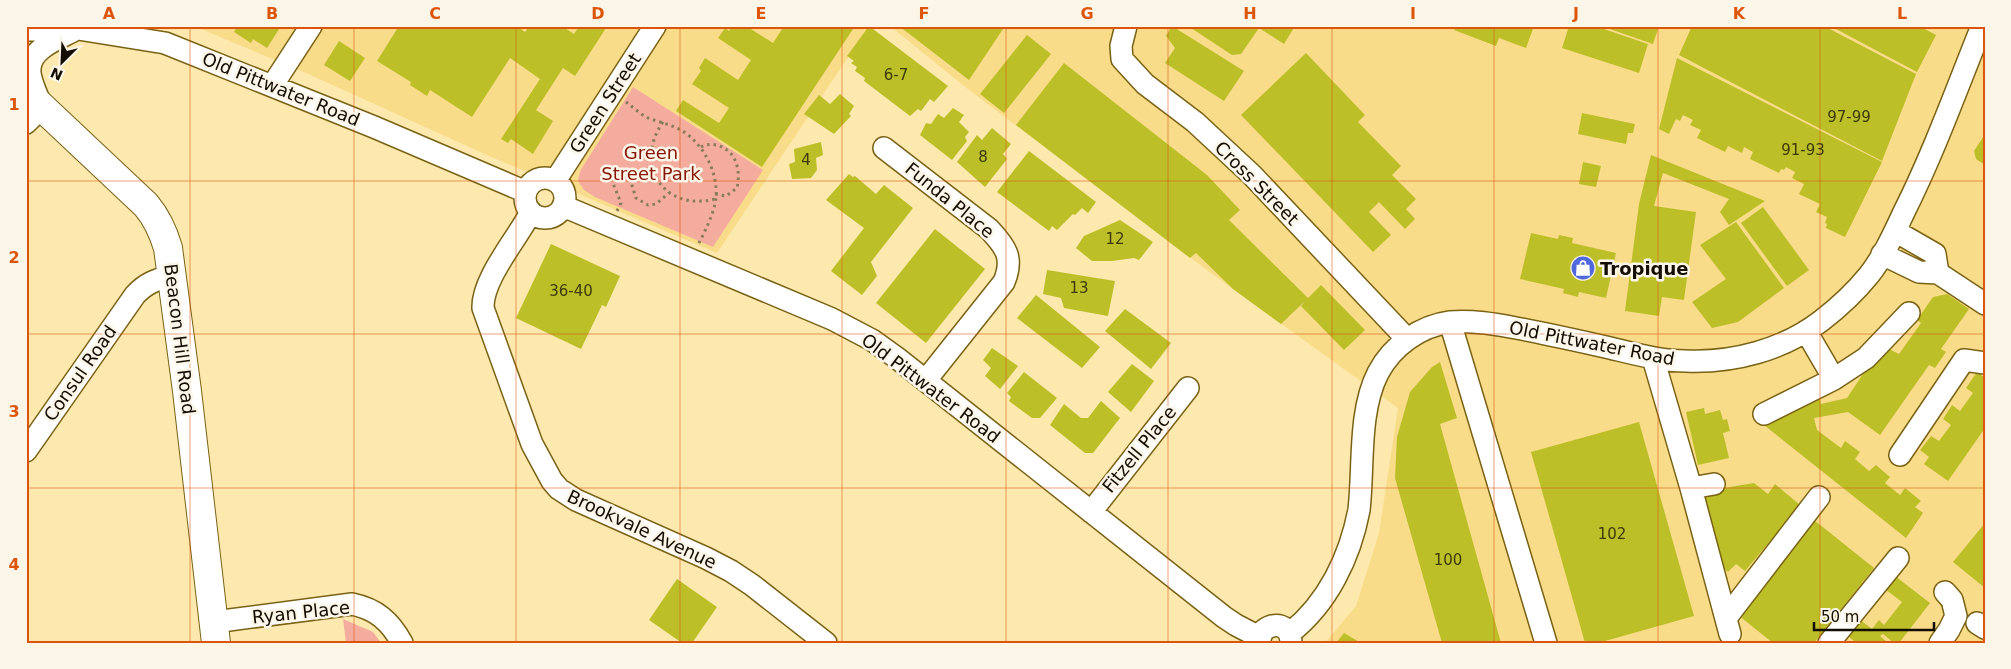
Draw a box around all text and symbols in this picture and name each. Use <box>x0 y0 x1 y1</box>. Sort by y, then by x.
text: A <box>103 4 116 23</box>
text: B <box>266 4 278 23</box>
text: C <box>429 4 441 23</box>
text: D <box>591 4 605 23</box>
text: E <box>756 4 766 23</box>
text: F <box>919 4 929 23</box>
text: G <box>1080 4 1094 23</box>
text: H <box>1243 4 1257 23</box>
text: I <box>1410 4 1416 23</box>
text: J <box>1572 4 1579 23</box>
text: K <box>1733 4 1746 23</box>
text: L <box>1897 4 1907 23</box>
north arrow <box>38 38 88 88</box>
street label: Old Pittwater Road <box>199 48 363 130</box>
street label: Green Street <box>565 49 645 157</box>
text: N <box>48 64 65 84</box>
house number: 6-7 <box>884 66 908 84</box>
text: 1 <box>8 95 20 114</box>
house number: 97-99 <box>1827 108 1871 126</box>
street label: Cross Street <box>1211 137 1303 229</box>
house number: 91-93 <box>1781 141 1825 159</box>
park label: Green Street Park <box>601 142 701 184</box>
house number: 8 <box>978 148 988 166</box>
house number: 4 <box>801 151 811 169</box>
street label: Funda Place <box>901 158 999 242</box>
house number: 12 <box>1105 230 1125 248</box>
text: 2 <box>8 248 20 267</box>
shop icon: Tropique <box>1570 255 1596 281</box>
place label: Tropique <box>1600 258 1689 279</box>
street label: Beacon Hill Road <box>160 262 200 416</box>
house number: 13 <box>1069 279 1089 297</box>
house number: 36-40 <box>549 282 593 300</box>
street label: Old Pittwater Road <box>1508 317 1676 369</box>
street label: Consul Road <box>39 321 121 425</box>
street label: Old Pittwater Road <box>858 329 1004 447</box>
text: 3 <box>8 402 20 421</box>
street label: Fitzell Place <box>1098 402 1180 496</box>
street label: Brookvale Avenue <box>564 485 720 573</box>
house number: 102 <box>1598 525 1626 543</box>
house number: 100 <box>1434 551 1462 569</box>
text: 4 <box>8 555 20 574</box>
street label: Ryan Place <box>251 596 351 628</box>
scale bar <box>1814 599 1934 631</box>
text: 50 m <box>1821 608 1859 626</box>

